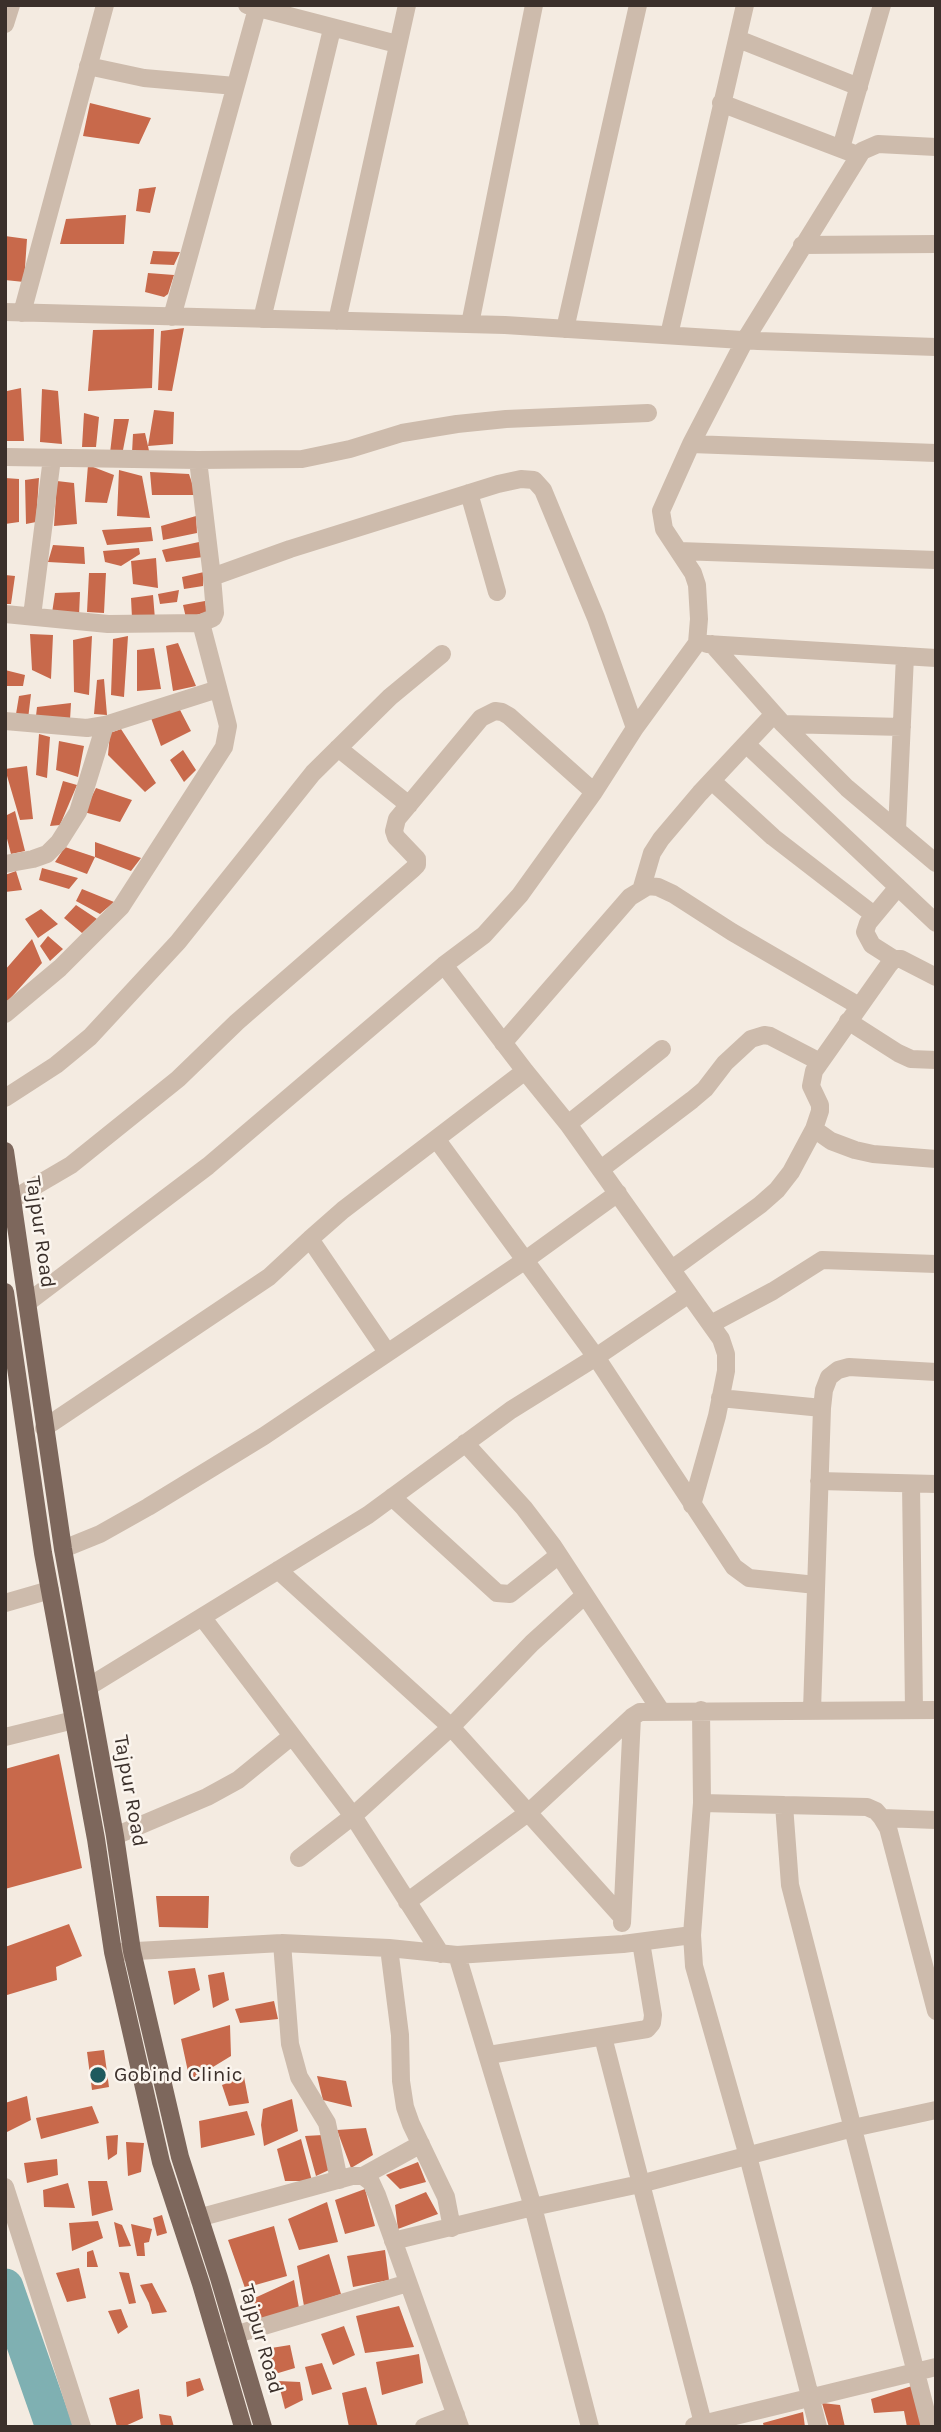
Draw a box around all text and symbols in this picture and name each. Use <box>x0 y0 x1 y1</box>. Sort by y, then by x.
street label: Tajpur Road <box>20 1174 60 1290</box>
street label: Tajpur Road <box>108 1733 152 1849</box>
place label: Gobind Clinic <box>114 2062 243 2088</box>
marker: Gobind Clinic <box>88 2065 108 2085</box>
street label: Tajpur Road <box>233 2281 289 2397</box>

